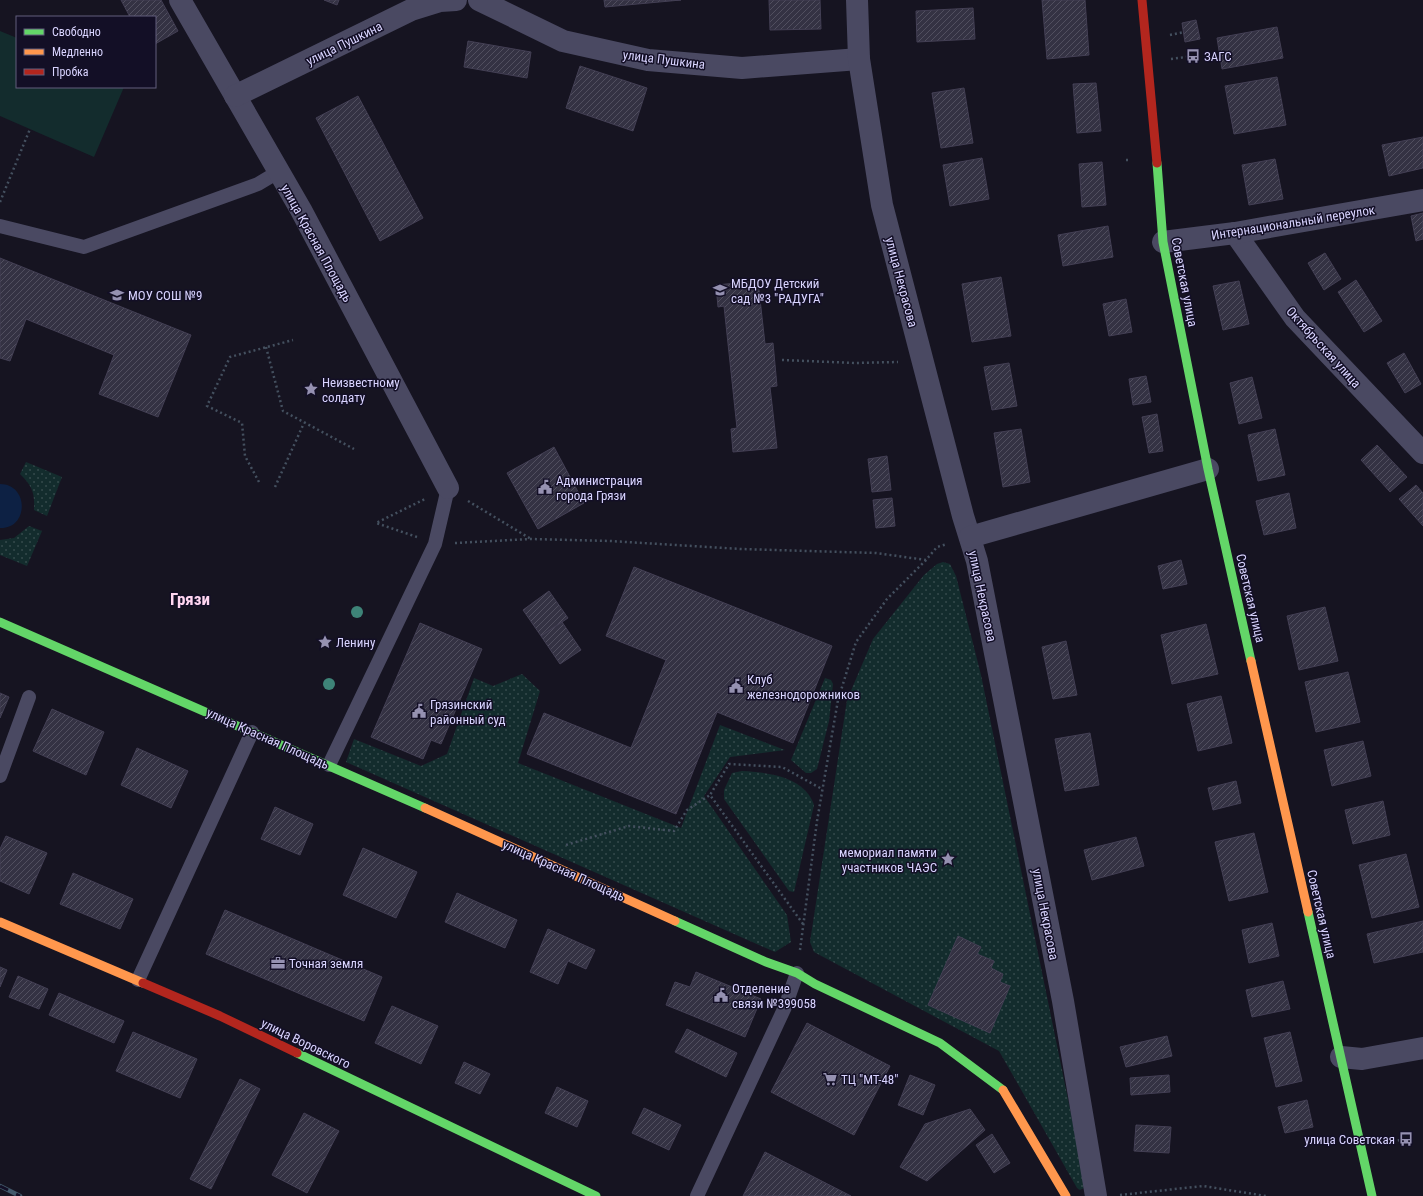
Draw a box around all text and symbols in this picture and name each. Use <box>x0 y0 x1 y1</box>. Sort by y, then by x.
legend <box>16 16 156 88</box>
street label: улица Пушкина <box>304 19 385 68</box>
text: Свободно <box>52 25 101 39</box>
text: Медленно <box>52 45 103 59</box>
street label: улица Пушкина <box>622 47 706 72</box>
bus stop icon: ЗАГС <box>1185 48 1201 64</box>
place label: ЗАГС <box>1204 49 1232 64</box>
text: Пробка <box>52 65 89 79</box>
street label: улица Красная Площадь <box>278 182 355 305</box>
street label: Интернациональный переулок <box>1210 202 1377 243</box>
street label: улица Некрасова <box>882 235 921 329</box>
street label: Советская улица <box>1168 236 1201 328</box>
place label: МБДОУ Детский сад №3 "РАДУГА" <box>731 276 824 306</box>
school or university icon: МБДОУ Детский сад №3 "РАДУГА" <box>712 282 728 298</box>
school or university icon: МОУ СОШ №9 <box>109 287 125 303</box>
place label: МОУ СОШ №9 <box>128 288 202 303</box>
street label: Октябрьская улица <box>1283 304 1364 391</box>
place label: Неизвестному солдату <box>322 375 400 405</box>
place icon: Неизвестному солдату <box>303 381 319 397</box>
place label: Администрация города Грязи <box>556 473 643 503</box>
public building icon: Администрация города Грязи <box>537 479 553 495</box>
street label: улица Некрасова <box>966 549 999 643</box>
street label: Советская улица <box>1233 552 1268 644</box>
district label: Грязи <box>170 589 210 609</box>
place icon: Ленину <box>317 634 333 650</box>
place label: Ленину <box>336 635 376 650</box>
place label: Клуб железнодорожников <box>747 672 860 702</box>
public building icon: Клуб железнодорожников <box>728 678 744 694</box>
place label: Грязинский районный суд <box>430 697 506 727</box>
public building icon: Грязинский районный суд <box>411 703 427 719</box>
street label: улица Красная Площадь <box>204 705 331 772</box>
street label: улица Красная Площадь <box>500 837 627 904</box>
place label: мемориал памяти участников ЧАЭС <box>839 845 937 875</box>
place icon: мемориал памяти участников ЧАЭС <box>940 851 956 867</box>
street label: улица Некрасова <box>1029 867 1062 961</box>
street label: Советская улица <box>1304 868 1339 960</box>
office icon: Точная земля <box>270 955 286 971</box>
place label: Точная земля <box>289 956 363 971</box>
place label: Отделение связи №399058 <box>732 981 816 1011</box>
public building icon: Отделение связи №399058 <box>713 987 729 1003</box>
street label: улица Воровского <box>259 1015 353 1072</box>
supermarket icon: ТЦ "МТ-48" <box>822 1071 838 1087</box>
place label: ТЦ "МТ-48" <box>841 1072 898 1087</box>
bus stop icon: улица Советская <box>1398 1131 1414 1147</box>
place label: улица Советская <box>1304 1132 1395 1147</box>

